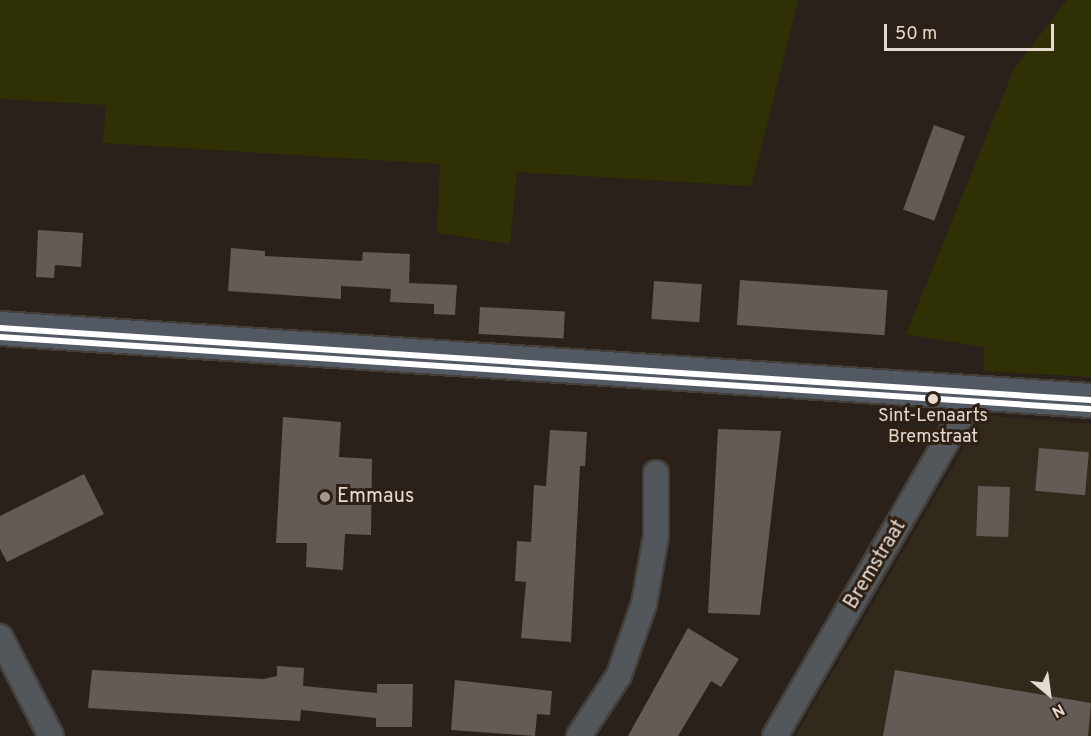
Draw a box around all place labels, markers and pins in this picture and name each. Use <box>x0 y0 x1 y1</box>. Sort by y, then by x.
marker: Sint-Lenaarts Bremstraat <box>927 393 939 405</box>
place label: Sint-Lenaarts Bremstraat <box>878 407 988 450</box>
place label: Emmaus <box>337 485 414 509</box>
marker: Emmaus <box>318 490 332 504</box>

